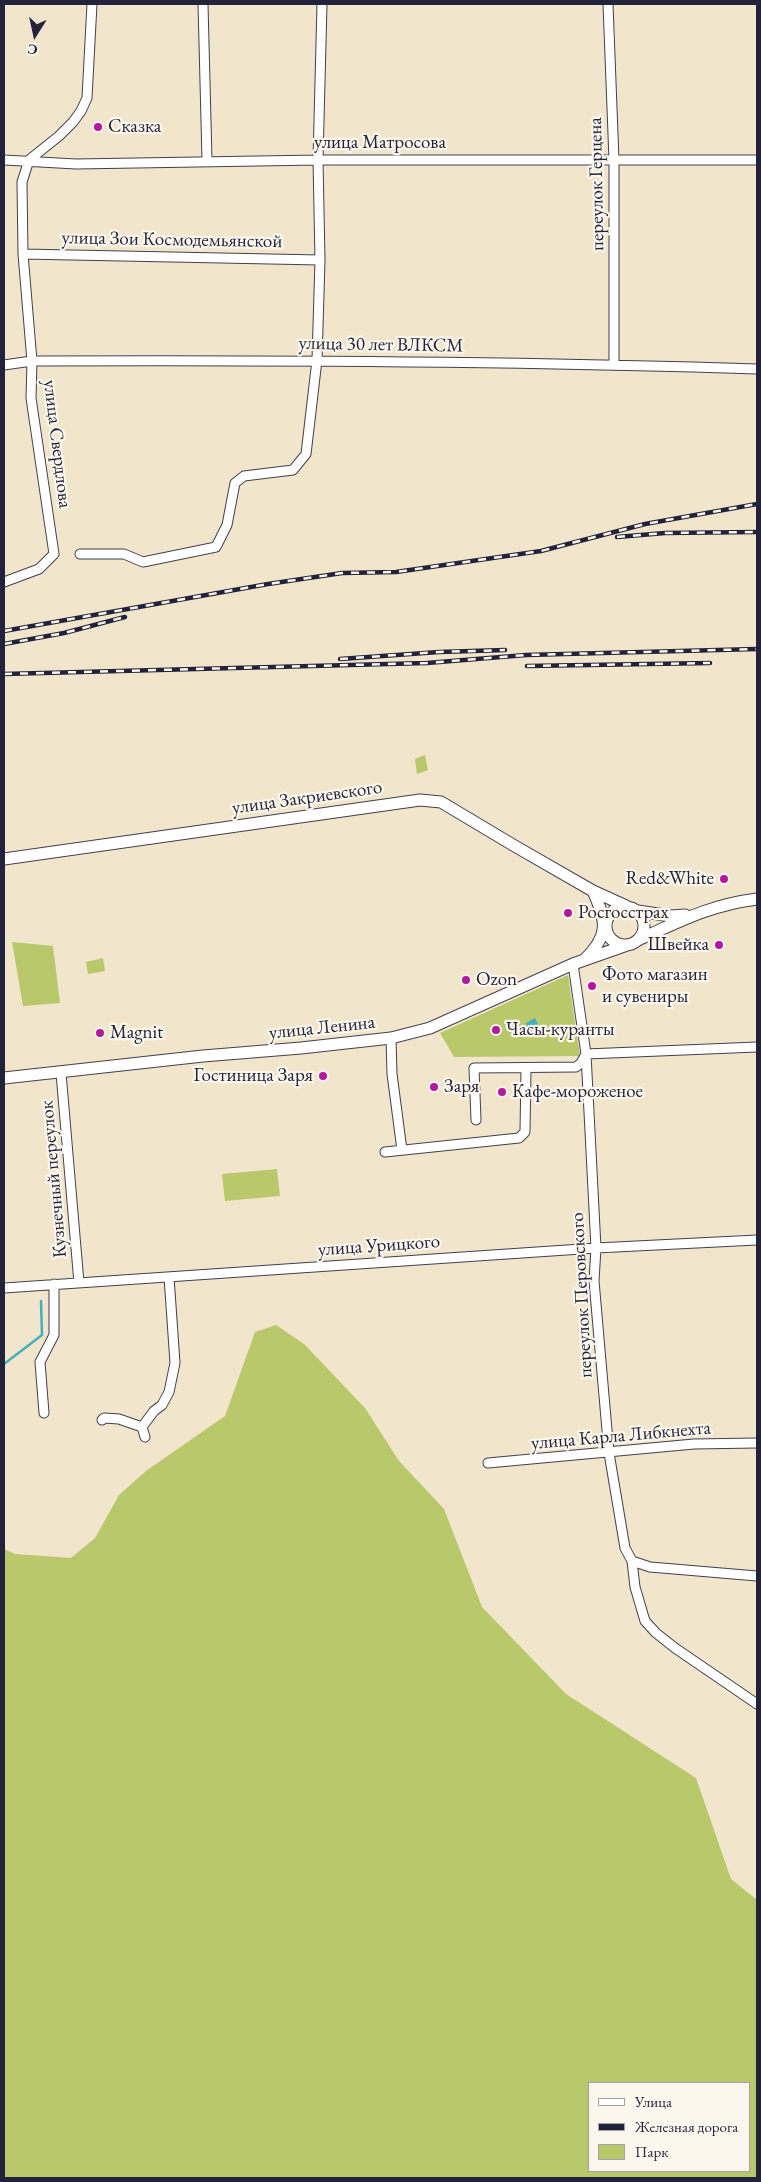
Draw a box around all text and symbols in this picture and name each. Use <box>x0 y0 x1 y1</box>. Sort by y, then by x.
north arrow <box>10 10 60 60</box>
text: С <box>26 40 39 59</box>
place label: Сказка <box>108 116 161 138</box>
street label: переулок Герцена <box>584 117 610 251</box>
marker: Сказка <box>92 121 104 133</box>
street label: улица Матросова <box>314 132 446 154</box>
street label: улица Зои Космодемьянской <box>61 227 283 253</box>
street label: улица 30 лет ВЛКСМ <box>298 332 464 358</box>
street label: улица Свердлова <box>38 378 76 510</box>
street label: улица Закриевского <box>230 776 384 820</box>
place label: Red&White <box>626 868 714 890</box>
marker: Red&White <box>718 873 730 885</box>
place label: Росгосстрах <box>578 902 669 924</box>
marker: Росгосстрах <box>562 907 574 919</box>
place label: Швейка <box>647 934 709 956</box>
marker: Швейка <box>713 939 725 951</box>
place label: Фото магазин и сувениры <box>602 964 708 1008</box>
place label: Ozon <box>476 969 517 991</box>
marker: Ozon <box>460 974 472 986</box>
marker: Фото магазин и сувениры <box>586 980 598 992</box>
street label: улица Ленина <box>268 1011 376 1045</box>
place label: Часы-куранты <box>506 1019 614 1041</box>
place label: Magnit <box>110 1022 163 1044</box>
marker: Часы-куранты <box>490 1024 502 1036</box>
marker: Magnit <box>94 1027 106 1039</box>
place label: Гостиница Заря <box>194 1065 313 1087</box>
marker: Гостиница Заря <box>317 1070 329 1082</box>
place label: Заря <box>444 1076 479 1098</box>
marker: Заря <box>428 1081 440 1093</box>
place label: Кафе-мороженое <box>512 1081 643 1103</box>
marker: Кафе-мороженое <box>496 1086 508 1098</box>
street label: Кузнечный переулок <box>36 1099 72 1259</box>
street label: переулок Перовского <box>566 1212 598 1378</box>
street label: улица Урицкого <box>317 1230 441 1262</box>
street label: улица Карла Либкнехта <box>530 1417 712 1455</box>
legend <box>588 2082 751 2172</box>
text: Улица <box>635 2092 672 2111</box>
text: Железная дорога <box>635 2117 738 2136</box>
text: Парк <box>635 2142 668 2161</box>

